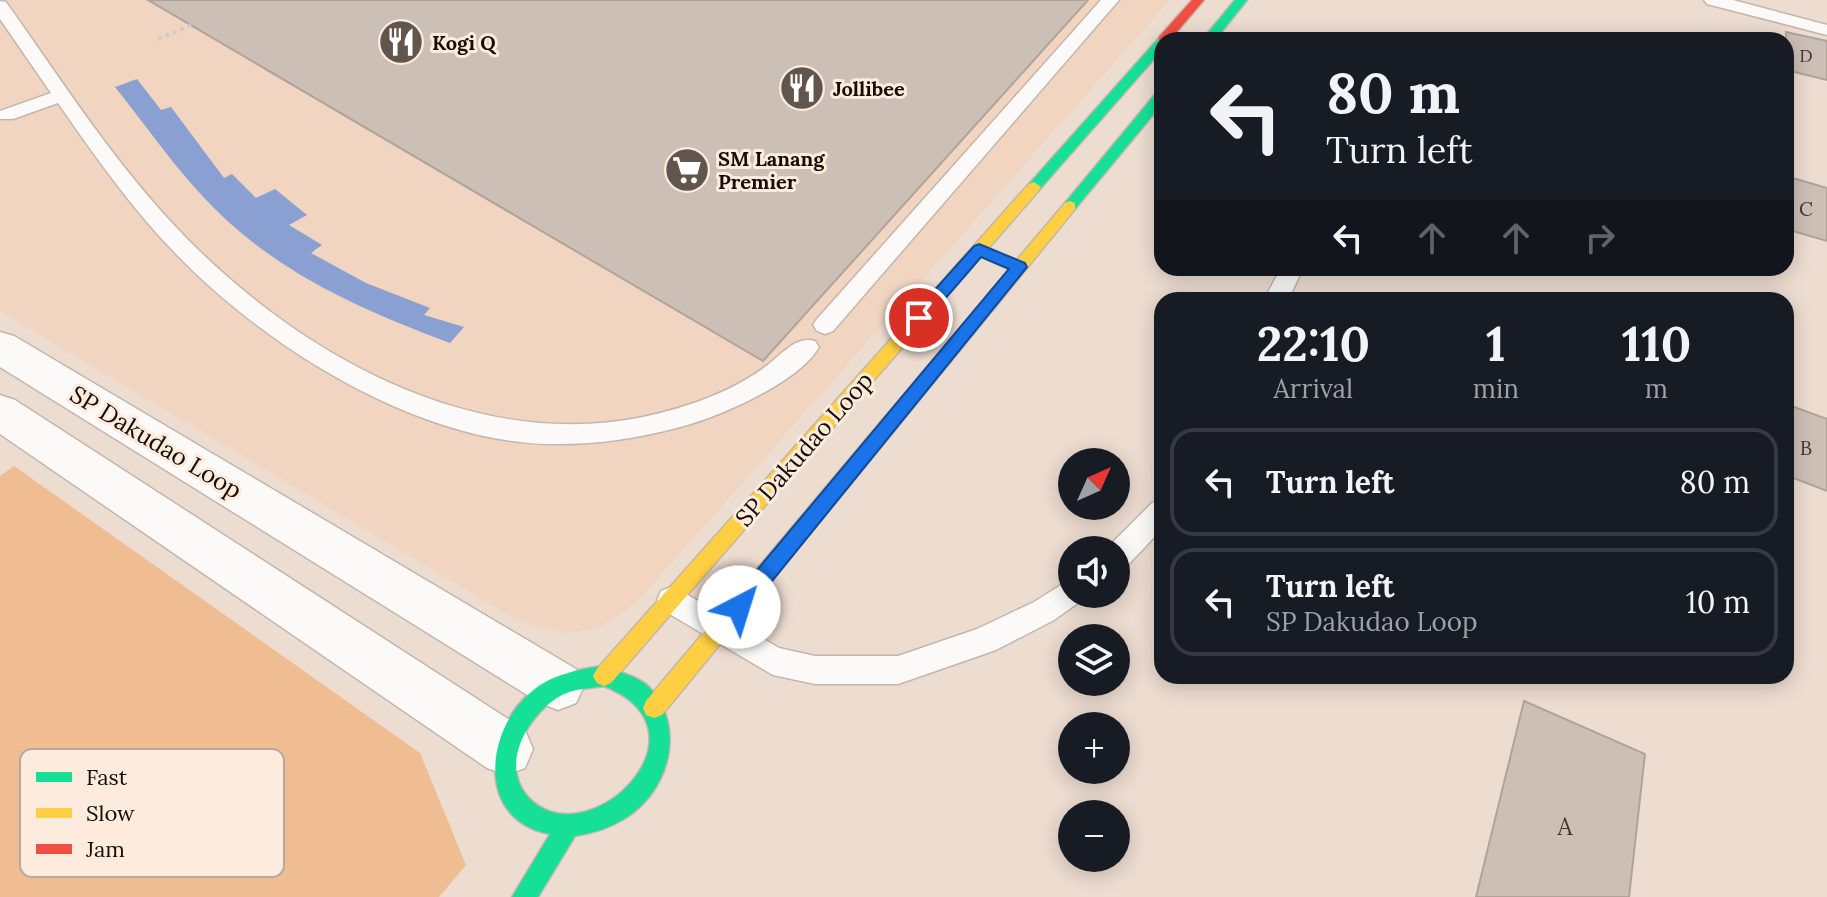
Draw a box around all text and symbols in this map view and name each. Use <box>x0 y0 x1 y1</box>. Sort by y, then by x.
restaurant icon: Kogi Q <box>377 18 425 66</box>
place label: Kogi Q <box>432 30 496 55</box>
house number: D <box>1799 44 1813 67</box>
text: 80 m <box>1326 57 1460 128</box>
restaurant icon: Jollibee <box>778 64 826 112</box>
icon: left <box>1194 64 1298 168</box>
place label: Jollibee <box>833 76 905 101</box>
text: Turn left <box>1326 127 1473 173</box>
supermarket icon: SM Lanang Premier <box>663 146 711 194</box>
place label: SM Lanang Premier <box>718 146 825 194</box>
house number: C <box>1799 196 1813 221</box>
icon: left <box>1326 216 1370 260</box>
icon: ahead <box>1410 216 1454 260</box>
icon: ahead <box>1494 216 1538 260</box>
icon: right <box>1578 216 1622 260</box>
pin <box>885 284 953 352</box>
icon: arrive <box>897 296 941 340</box>
text: 22:10 <box>1257 313 1370 374</box>
text: 1 <box>1486 313 1506 374</box>
text: 110 <box>1622 313 1691 374</box>
street label: SP Dakudao Loop <box>728 365 880 533</box>
text: Arrival <box>1274 372 1353 405</box>
text: min <box>1473 372 1519 405</box>
text: m <box>1645 372 1668 405</box>
street label: SP Dakudao Loop <box>64 378 248 506</box>
house number: B <box>1800 435 1812 460</box>
north arrow <box>1058 448 1130 520</box>
map controls <box>1058 448 1130 872</box>
icon: left <box>1198 460 1242 504</box>
text: Turn left <box>1266 463 1394 501</box>
text: 80 m <box>1680 463 1750 501</box>
button: sound <box>1058 536 1130 608</box>
position arrow <box>697 565 781 649</box>
text: Turn left <box>1266 567 1394 605</box>
icon: left <box>1198 580 1242 624</box>
text: 10 m <box>1686 583 1750 621</box>
text: SP Dakudao Loop <box>1266 605 1477 638</box>
button: layers <box>1058 624 1130 696</box>
button: + <box>1058 712 1130 784</box>
legend <box>20 749 284 877</box>
text: Fast <box>86 763 128 791</box>
text: Slow <box>86 799 135 827</box>
button: − <box>1058 800 1130 872</box>
house number: A <box>1556 811 1573 842</box>
text: Jam <box>85 835 125 863</box>

